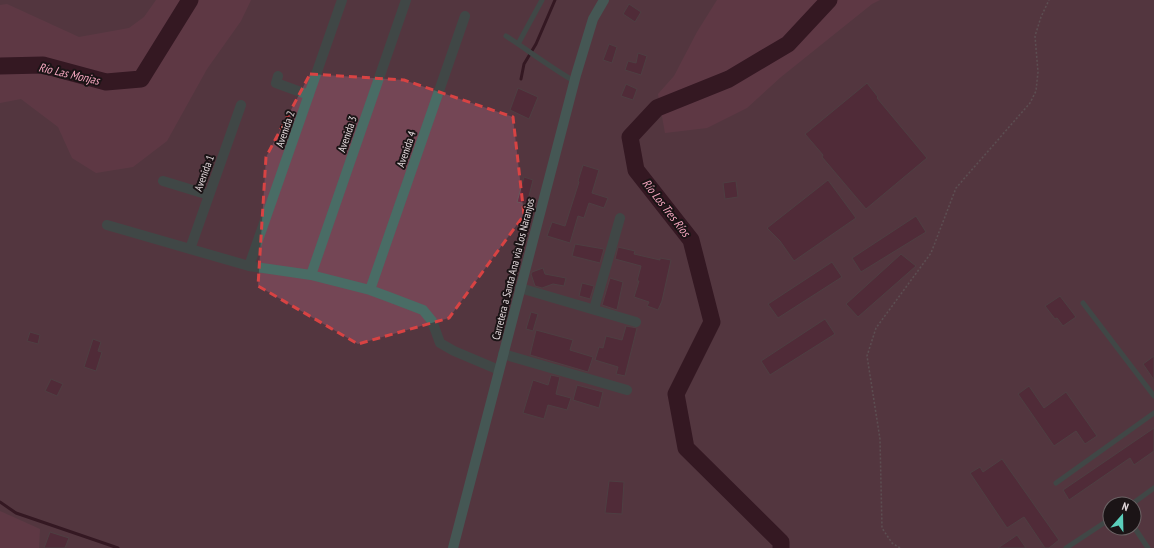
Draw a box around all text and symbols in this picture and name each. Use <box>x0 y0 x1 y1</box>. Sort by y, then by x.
water label: Río Las Monjas <box>37 59 103 88</box>
street label: Avenida 2 <box>272 109 298 149</box>
street label: Avenida 3 <box>334 114 360 154</box>
street label: Avenida 4 <box>393 129 419 169</box>
street label: Avenida 1 <box>191 153 217 193</box>
water label: Río Los Tres Ríos <box>639 176 695 241</box>
street label: Carretera a Santa Ana via Los Naranjos <box>489 196 537 341</box>
north arrow <box>1102 496 1142 536</box>
text: N <box>1120 499 1131 514</box>

